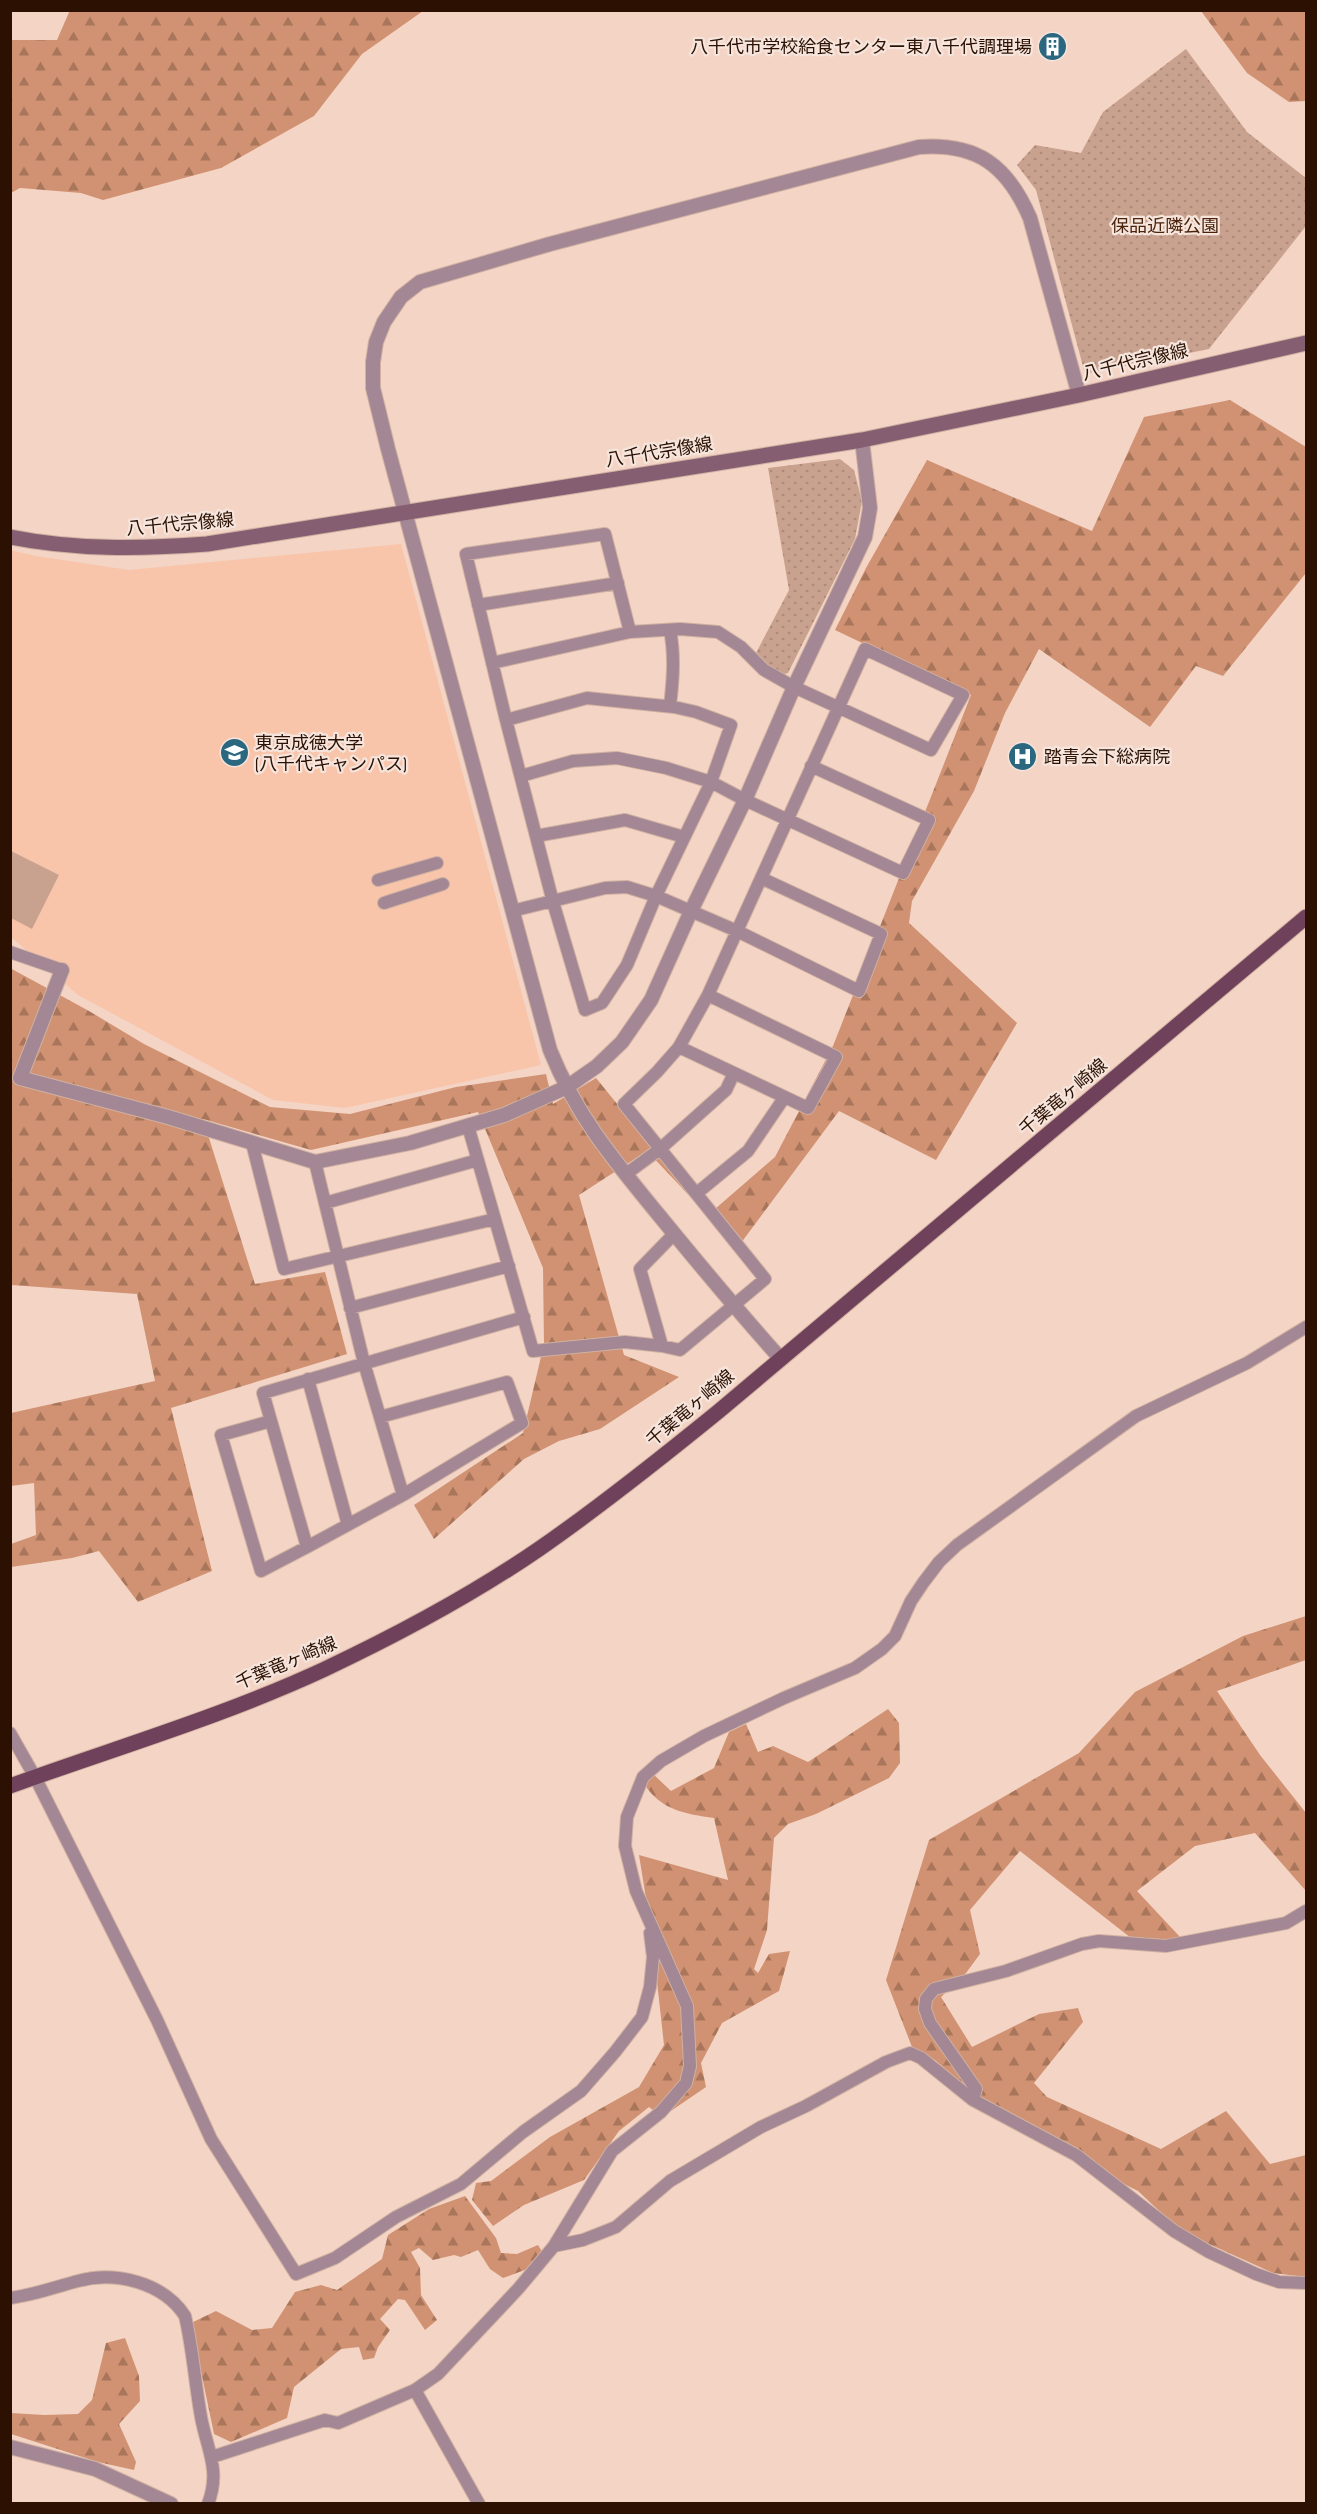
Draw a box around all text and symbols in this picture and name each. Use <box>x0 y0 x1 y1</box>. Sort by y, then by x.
building icon: 八千代市学校給食センター東八千代調理場 <box>1037 31 1069 63</box>
place label: 八千代市学校給食センター東八千代調理場 <box>690 37 1032 58</box>
park label: 保品近隣公園 <box>1111 216 1219 237</box>
street label: 八千代宗像線 <box>1080 340 1190 385</box>
street label: 八千代宗像線 <box>604 434 714 471</box>
street label: 八千代宗像線 <box>125 509 235 540</box>
place label: 東京成徳大学 (八千代キャンパス) <box>255 733 407 775</box>
school or university icon: 東京成徳大学 (八千代キャンパス) <box>218 737 250 769</box>
hospital icon: 踏青会下総病院 <box>1007 741 1039 773</box>
place label: 踏青会下総病院 <box>1044 747 1170 768</box>
street label: 千葉竜ヶ崎線 <box>1015 1055 1111 1140</box>
street label: 千葉竜ヶ崎線 <box>642 1366 738 1451</box>
street label: 千葉竜ヶ崎線 <box>232 1633 340 1694</box>

